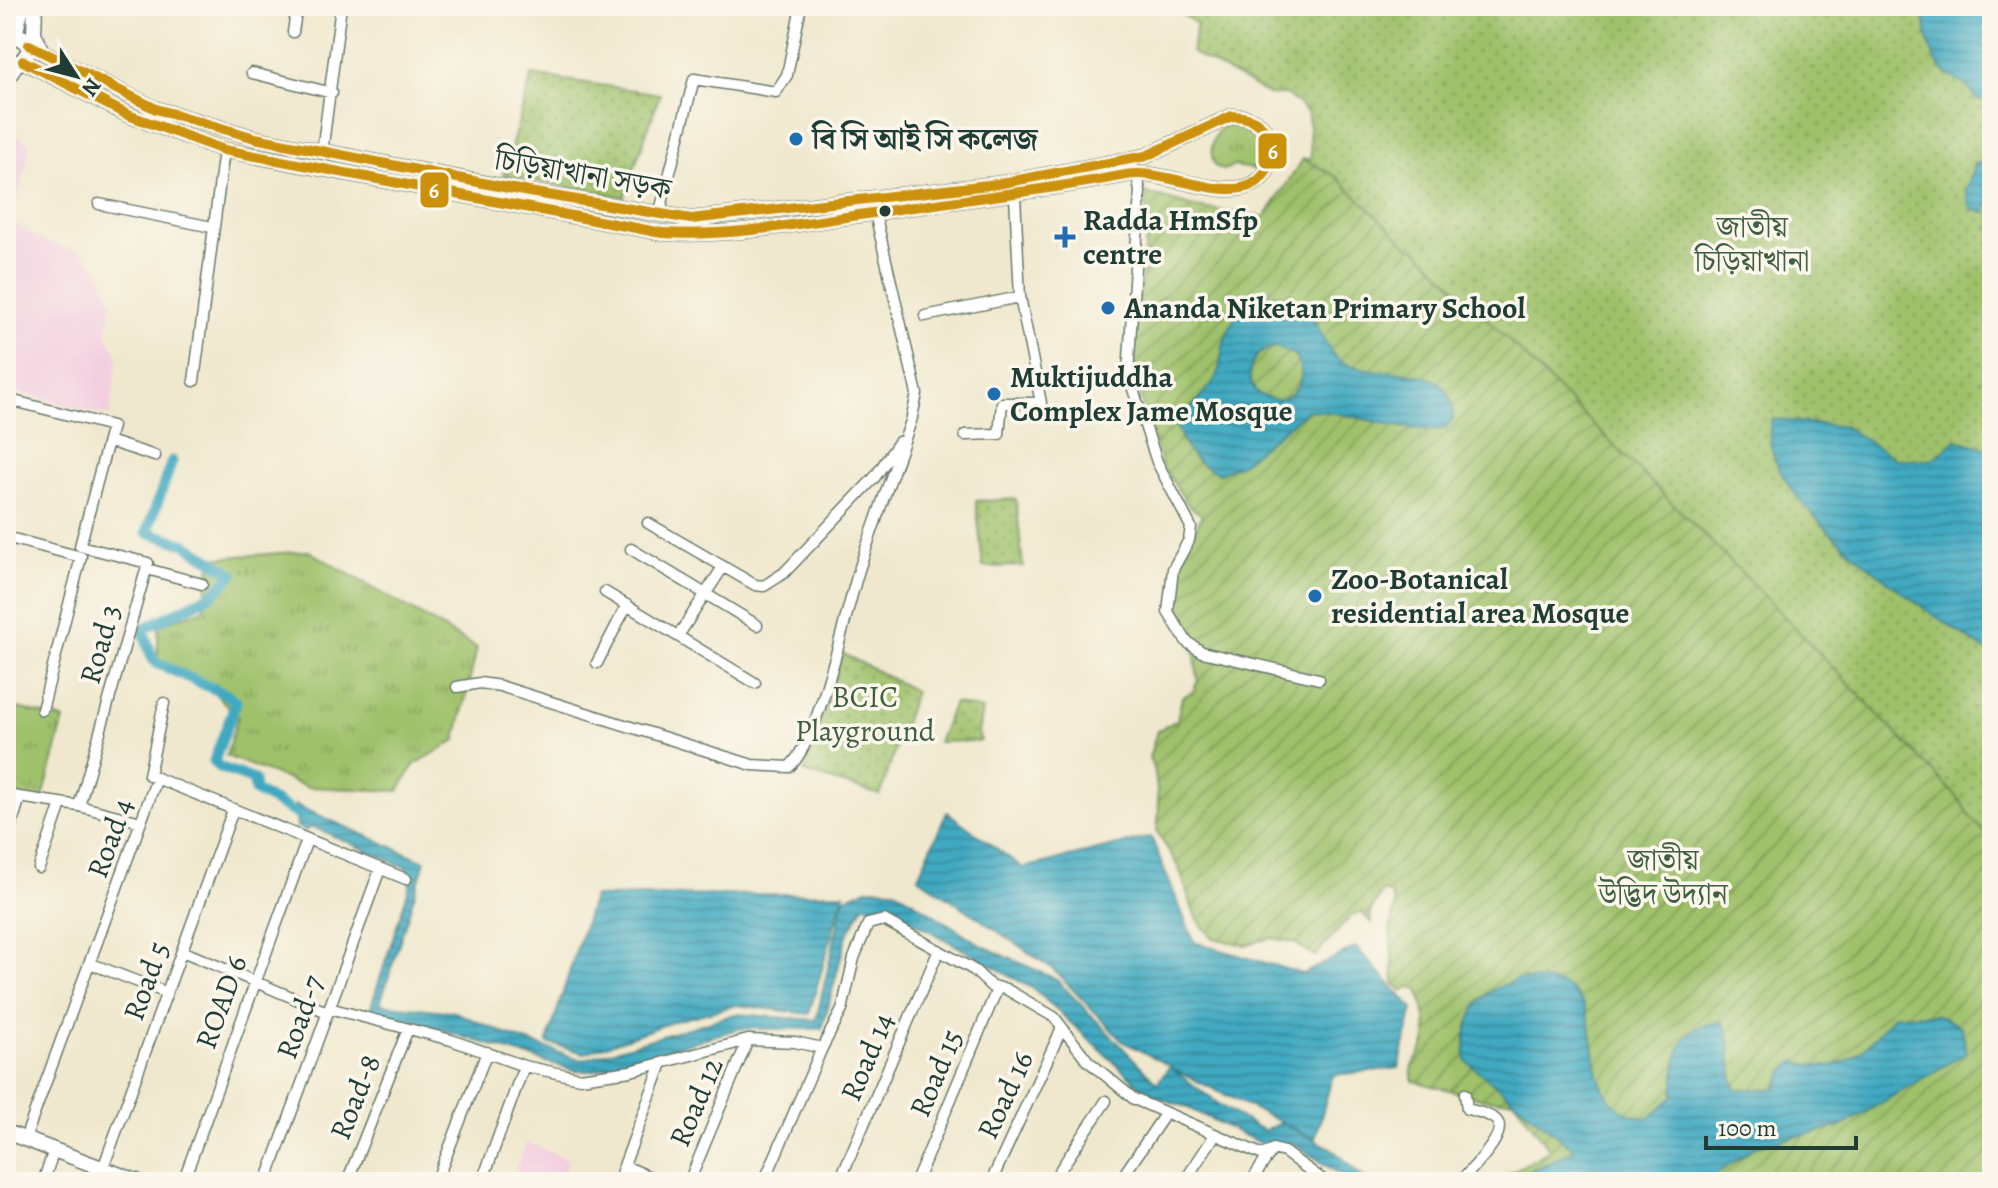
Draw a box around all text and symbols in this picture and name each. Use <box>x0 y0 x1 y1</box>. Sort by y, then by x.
north arrow <box>36 36 116 116</box>
text: N <box>75 72 108 102</box>
place label: বি সি আই সি কলেজ <box>810 119 1039 159</box>
marker: বি সি আই সি কলেজ <box>787 130 805 148</box>
line badge: 6 <box>1257 132 1288 170</box>
text: 6 <box>1268 137 1278 167</box>
street label: চিড়িয়াখানা সড়ক <box>491 139 675 209</box>
line badge: 6 <box>419 171 450 209</box>
text: 6 <box>429 176 439 206</box>
place label: Radda HmSfp centre <box>1083 200 1258 274</box>
unlabelled marker <box>877 203 893 219</box>
park label: জাতীয় চিড়িয়াখানা <box>1694 207 1809 281</box>
marker: Radda HmSfp centre <box>1054 226 1076 248</box>
place label: Ananda Niketan Primary School <box>1123 288 1526 328</box>
marker: Ananda Niketan Primary School <box>1099 299 1117 317</box>
place label: Muktijuddha Complex Jame Mosque <box>1010 357 1293 431</box>
marker: Muktijuddha Complex Jame Mosque <box>985 385 1003 403</box>
place label: Zoo-Botanical residential area Mosque <box>1331 559 1629 633</box>
marker: Zoo-Botanical residential area Mosque <box>1306 587 1324 605</box>
street label: Road 3 <box>70 600 130 688</box>
park label: BCIC Playground <box>795 677 936 751</box>
street label: Road 4 <box>77 793 143 883</box>
park label: জাতীয় উদ্ভিদ উদ্যান <box>1597 840 1729 914</box>
street label: Road 5 <box>113 936 179 1026</box>
street label: ROAD 6 <box>186 950 256 1054</box>
street label: Road-7 <box>266 969 334 1064</box>
street label: Road 14 <box>831 1007 903 1107</box>
street label: Road 15 <box>900 1023 972 1123</box>
street label: Road 16 <box>967 1045 1043 1145</box>
street label: Road-8 <box>320 1049 390 1145</box>
street label: Road 12 <box>659 1051 733 1153</box>
scale bar <box>1706 1100 1856 1150</box>
text: 100 m <box>1718 1112 1777 1144</box>

